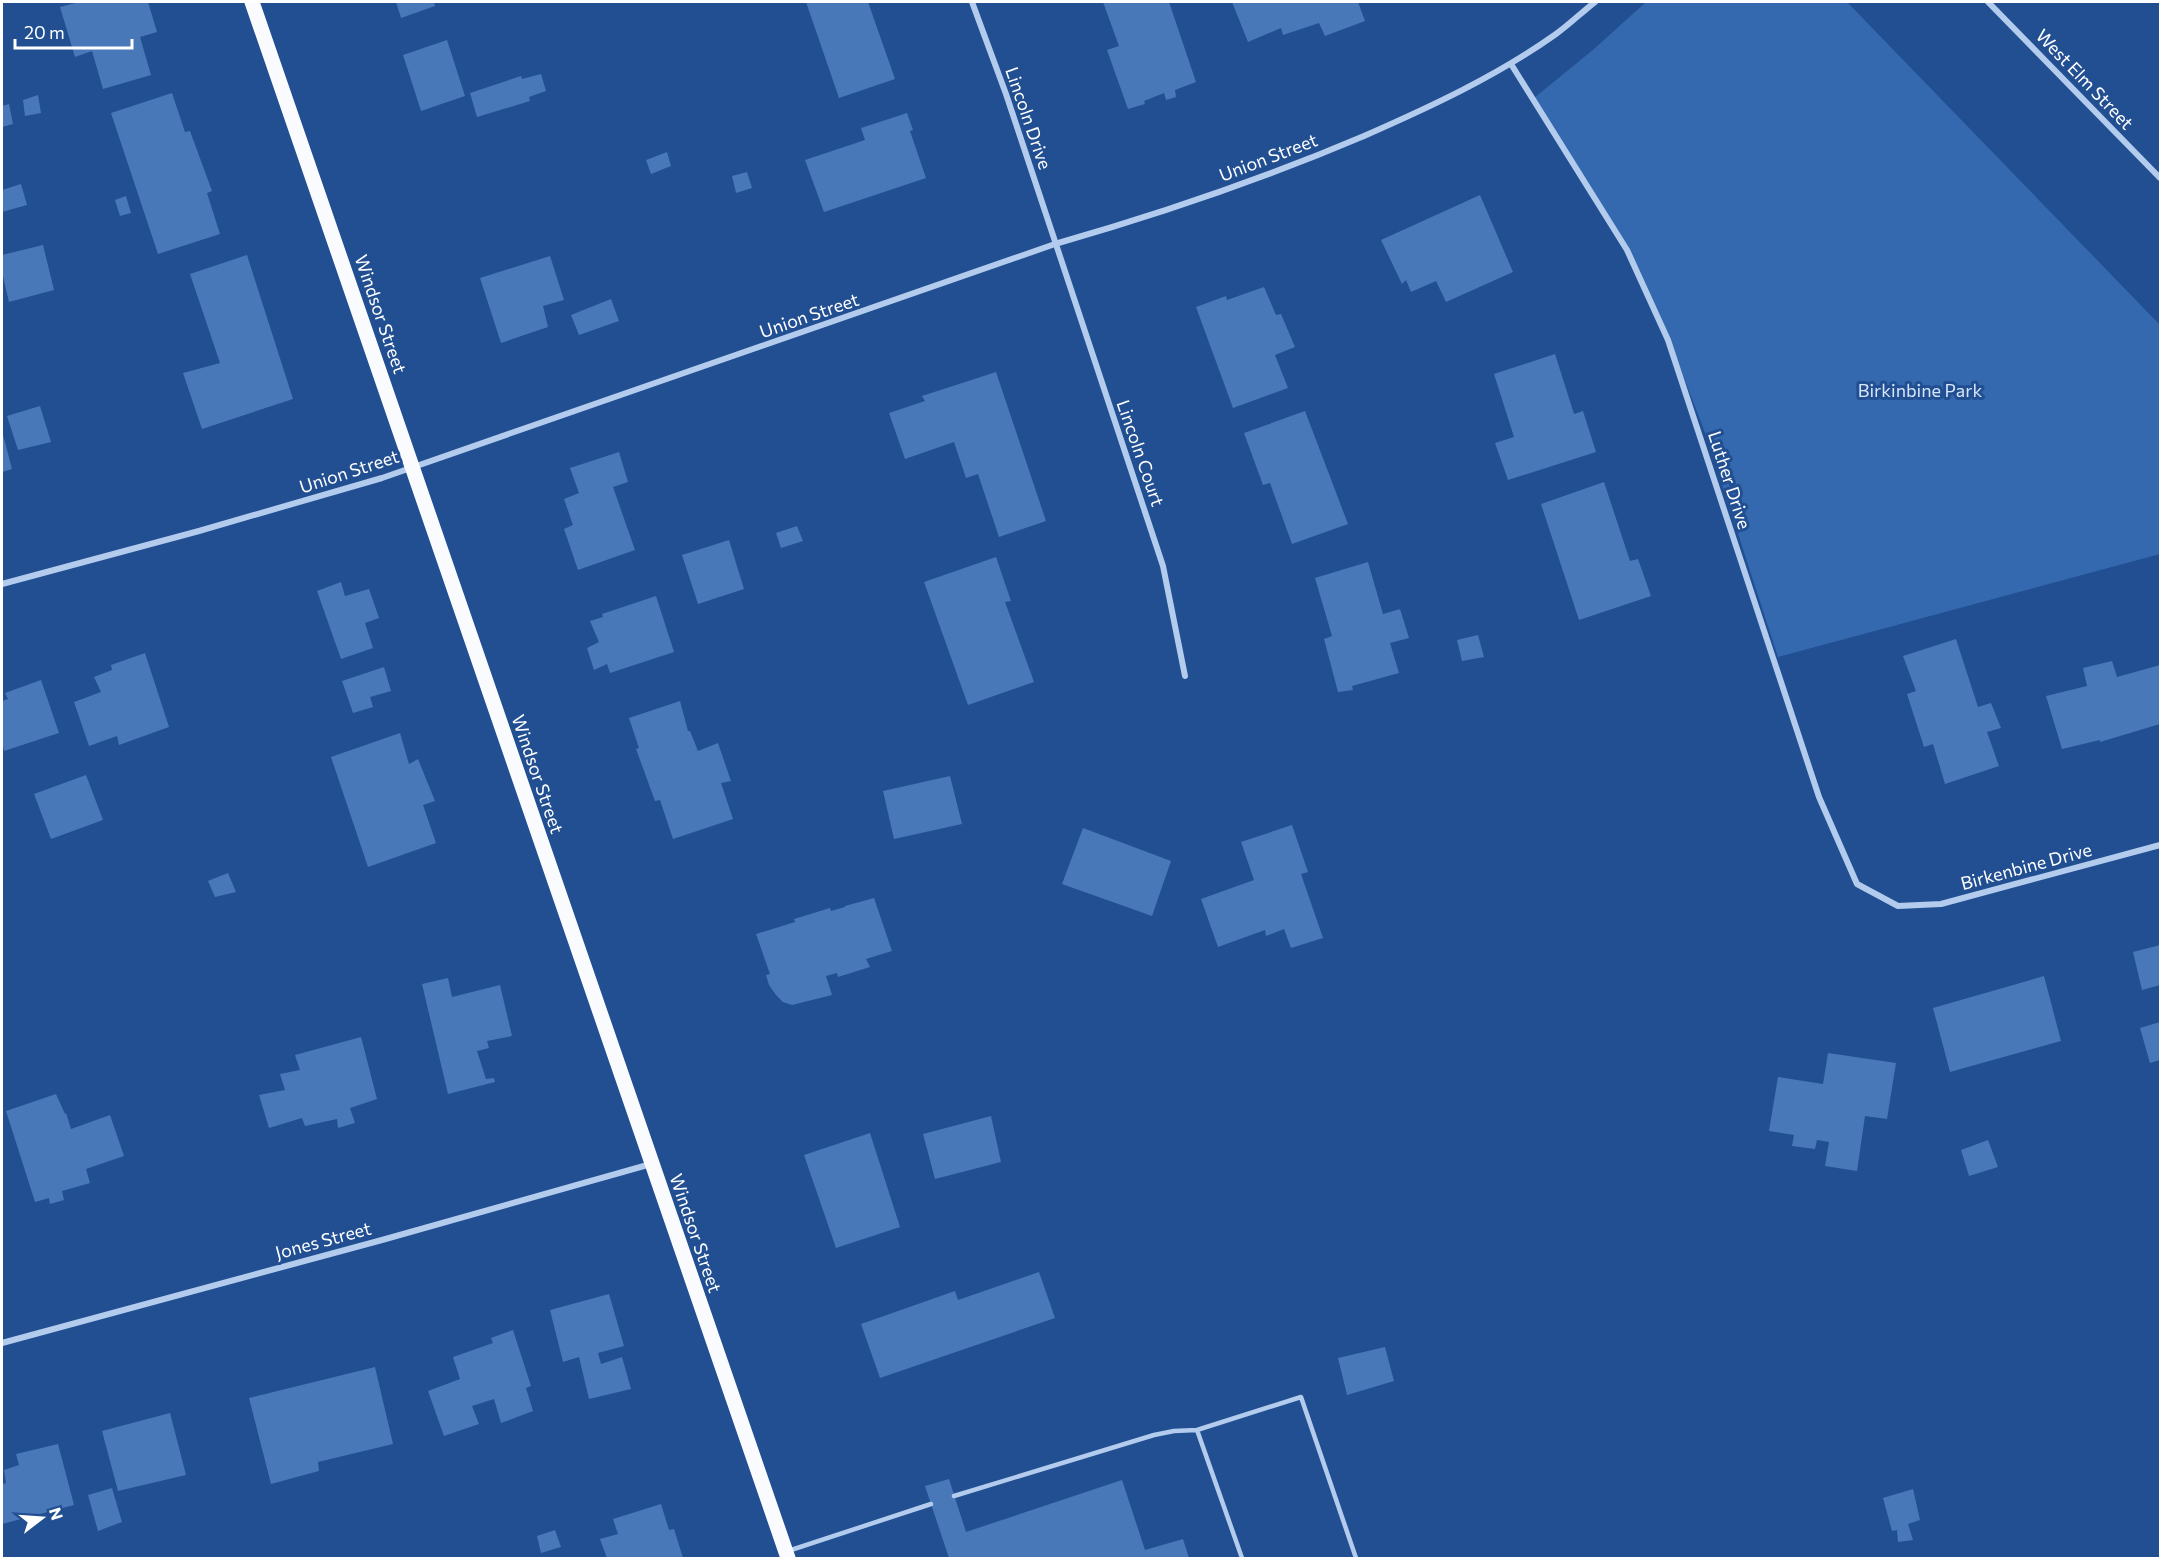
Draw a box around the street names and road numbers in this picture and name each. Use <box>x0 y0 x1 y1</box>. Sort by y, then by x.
street label: West Elm Street <box>2032 24 2138 134</box>
street label: Lincoln Drive <box>1001 64 1057 172</box>
street label: Union Street <box>1216 128 1320 186</box>
street label: Windsor Street <box>350 252 412 376</box>
street label: Union Street <box>756 288 862 342</box>
street label: Lincoln Court <box>1113 397 1169 509</box>
street label: Luther Drive <box>1704 428 1756 532</box>
street label: Union Street <box>296 445 402 497</box>
street label: Windsor Street <box>507 712 569 836</box>
street label: Birkenbine Drive <box>1958 838 2094 894</box>
street label: Windsor Street <box>665 1171 727 1295</box>
street label: Jones Street <box>273 1217 373 1263</box>

